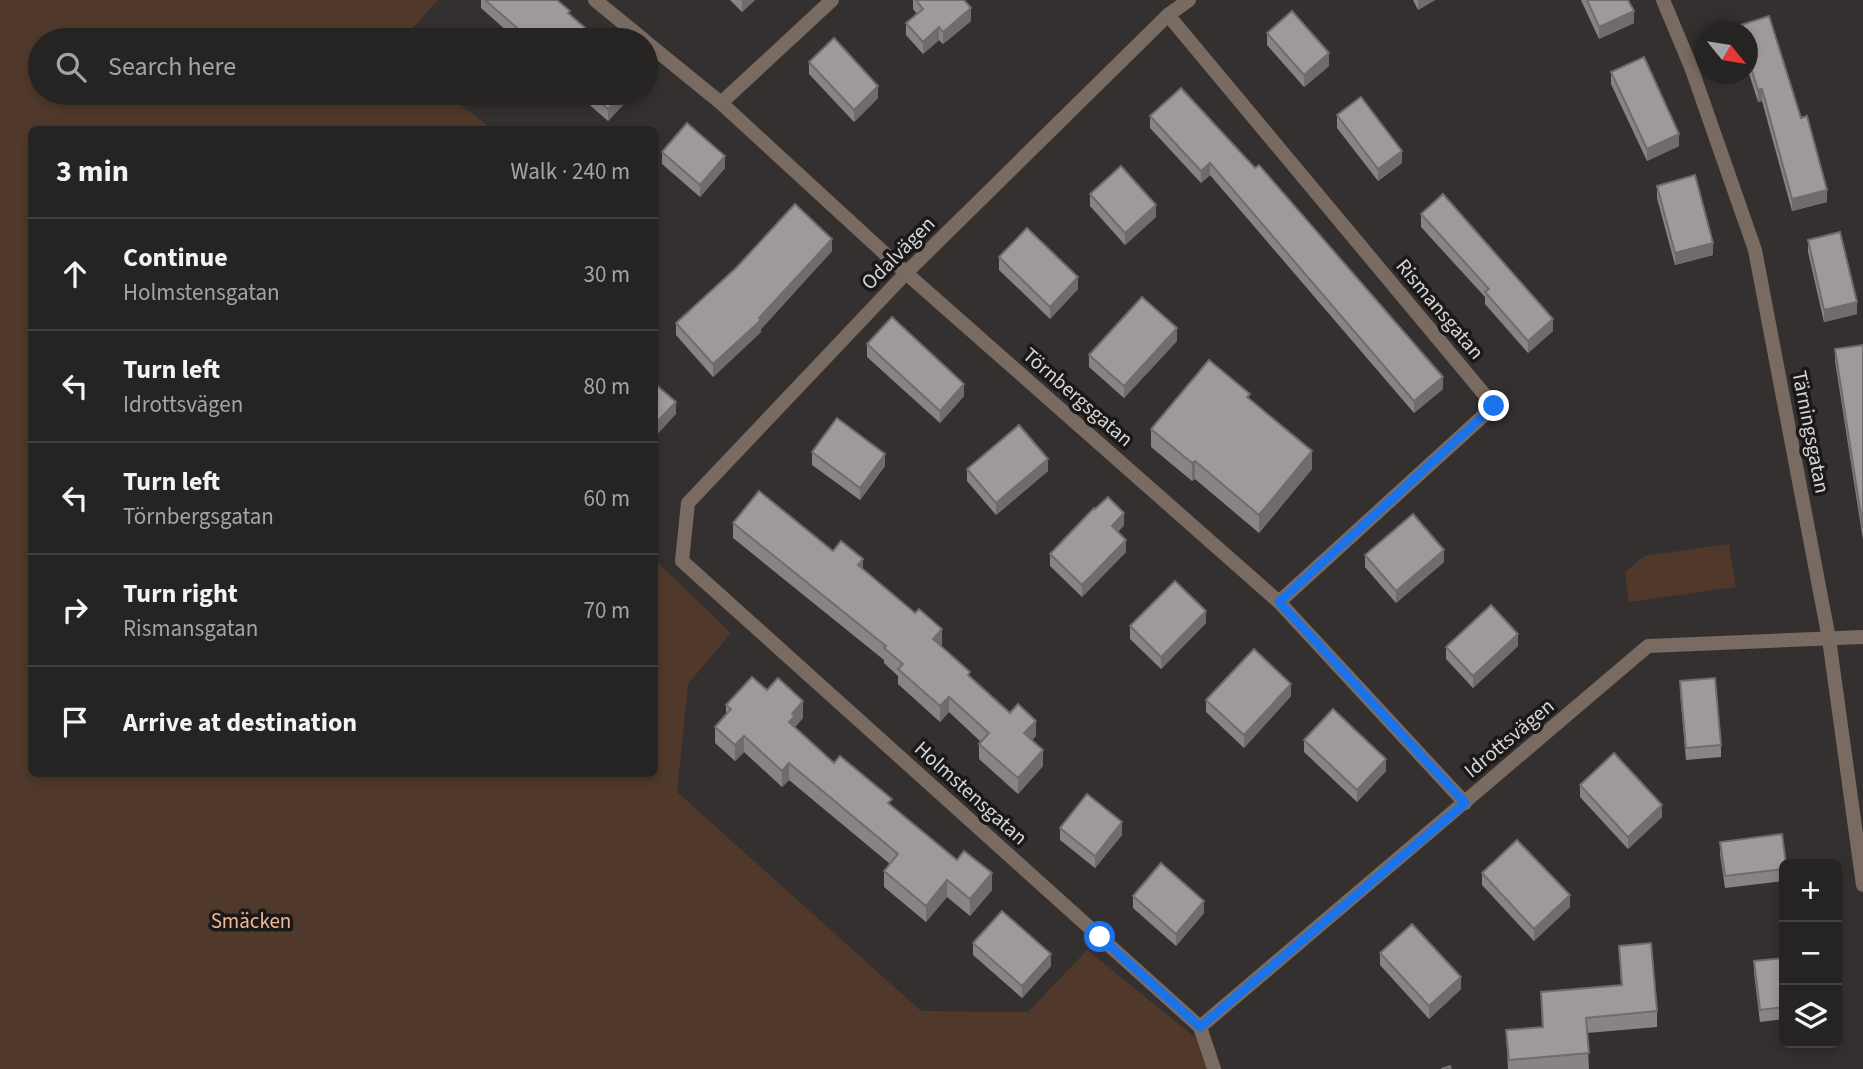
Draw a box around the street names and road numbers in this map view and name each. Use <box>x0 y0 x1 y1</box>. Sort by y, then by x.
street label: Odalvägen <box>854 209 942 297</box>
street label: Rismansgatan <box>1389 252 1491 366</box>
street label: Törnbergsgatan <box>1016 340 1140 454</box>
street label: Tärningsgatan <box>1784 368 1838 496</box>
street label: Idrottsvägen <box>1457 691 1561 785</box>
street label: Holmstensgatan <box>908 734 1034 852</box>

